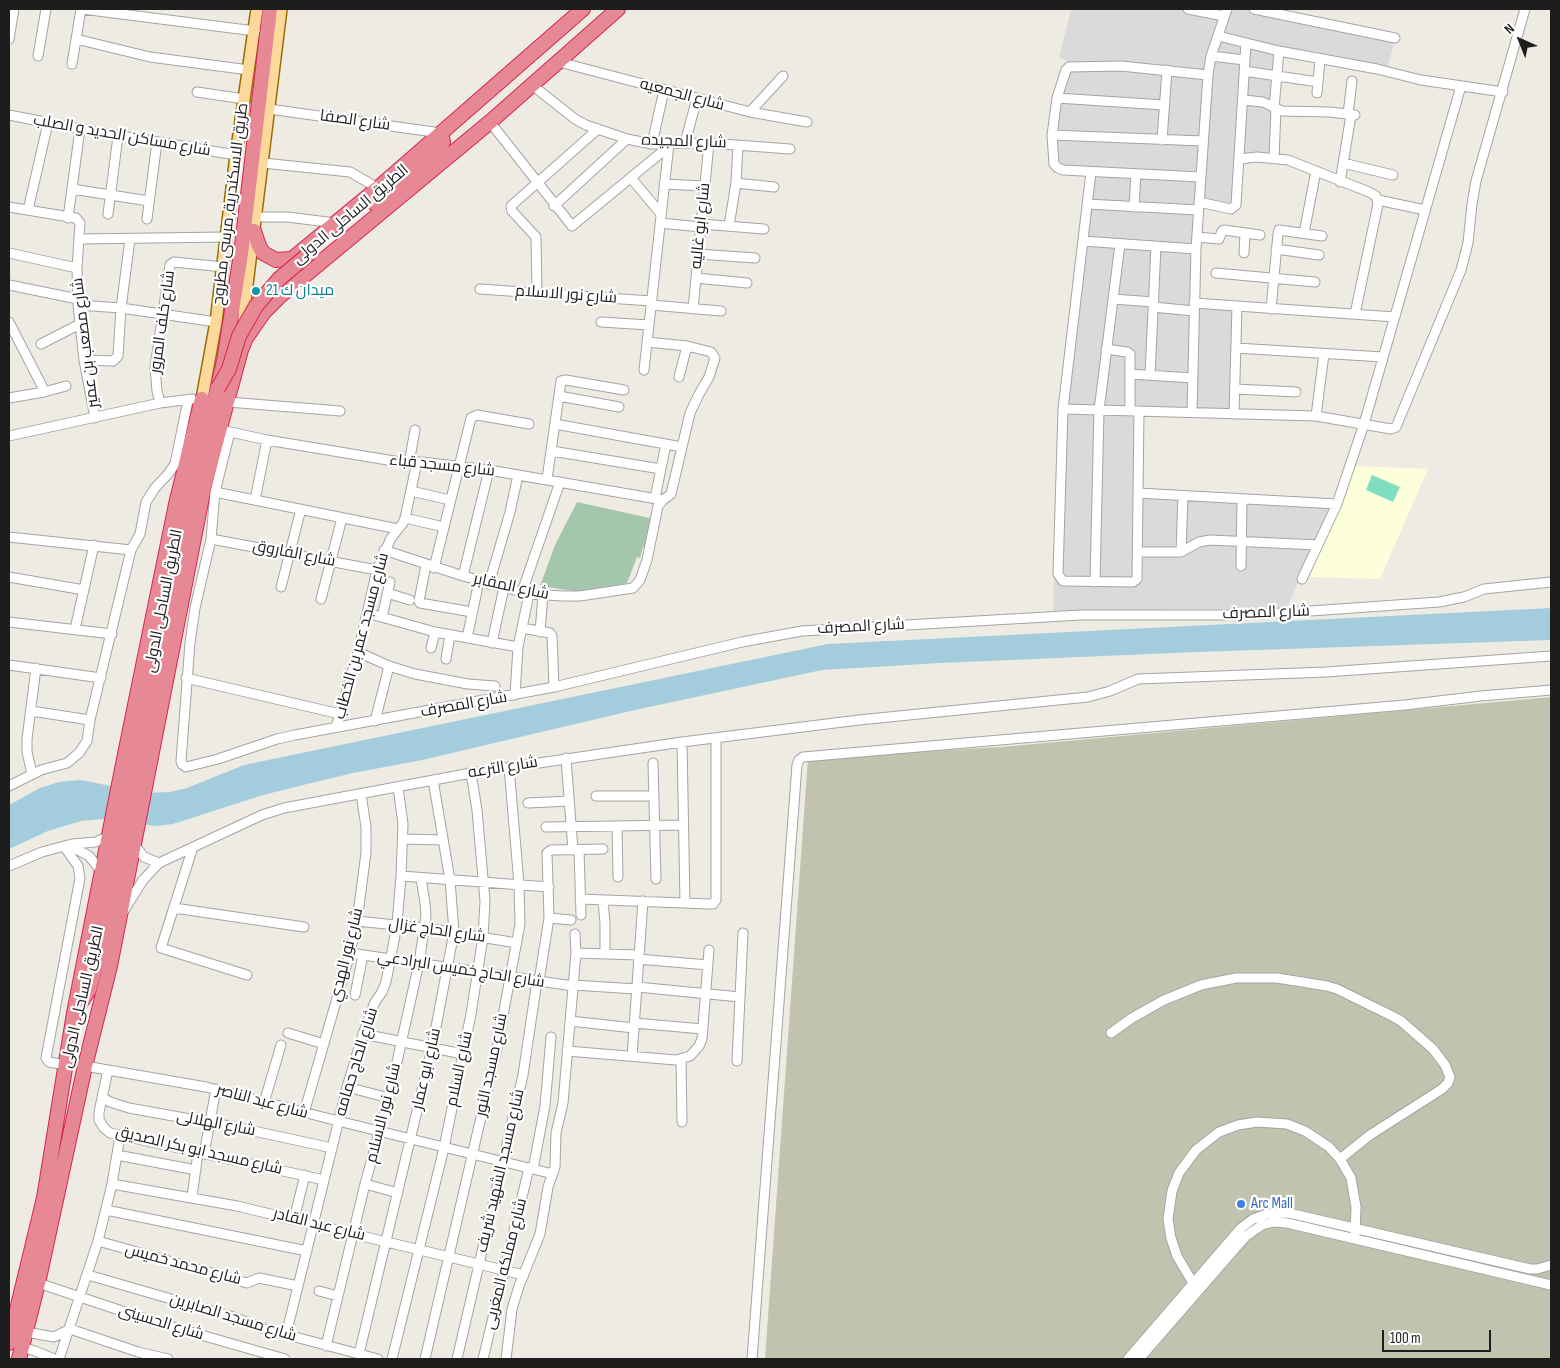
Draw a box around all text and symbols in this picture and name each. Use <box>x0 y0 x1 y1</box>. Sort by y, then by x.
north arrow <box>1495 15 1545 65</box>
text: N <box>1501 20 1518 38</box>
street label: شارع الجمعيه <box>638 74 726 116</box>
street label: طريق الاسكندرية, مرسى مطروح <box>209 102 253 306</box>
street label: شارع الصفا <box>319 107 391 135</box>
street label: شارع مساكن الحديد و الصلب <box>32 111 212 161</box>
street label: شارع المجيده <box>641 131 727 153</box>
street label: الطريق الساحلى الدولى <box>289 161 413 269</box>
street label: شارع ابو غاليه <box>687 182 715 270</box>
street label: شارع خلف المرور <box>146 269 180 375</box>
street label: شارع مصعب بن عمير <box>68 277 104 409</box>
place label: ميدان ك 21 <box>266 281 334 301</box>
street label: شارع نور الاسلام <box>514 282 618 308</box>
marker: ميدان ك 21 <box>250 285 262 297</box>
street label: شارع مسجد قباء <box>388 451 496 481</box>
street label: الطريق الساحلى الدولى <box>141 528 187 674</box>
street label: شارع الفاروق <box>251 537 337 571</box>
street label: شارع مسجد عمر بن الخطاب <box>331 551 393 721</box>
street label: شارع المقابر <box>471 570 551 604</box>
street label: شارع المصرف <box>1222 602 1310 624</box>
street label: شارع المصرف <box>817 615 905 639</box>
street label: شارع المصرف <box>419 688 509 722</box>
street label: شارع الترعه <box>467 753 539 783</box>
street label: شارع نور الهدي <box>326 906 368 1004</box>
street label: شارع الحاج غزال <box>387 915 487 947</box>
street label: الطريق الساحلى الدولى <box>57 924 109 1070</box>
street label: شارع الحاج خميس البرادعي <box>376 947 546 993</box>
street label: شارع الحاج حمامه <box>331 1005 383 1119</box>
street label: شارع مسجد النور <box>472 1012 512 1118</box>
street label: شارع ابو عمار <box>408 1026 446 1112</box>
street label: شارع السلام <box>443 1029 477 1109</box>
street label: شارع نور الاسلام <box>362 1061 406 1165</box>
street label: شارع عبد الناصر <box>214 1081 310 1123</box>
street label: شارع مسجد الشهيد شريف <box>473 1087 529 1255</box>
street label: شارع الهلالى <box>175 1107 257 1141</box>
street label: شارع مسجد ابو بكر الصديق <box>114 1122 284 1180</box>
place label: Arc Mall <box>1251 1194 1293 1214</box>
street label: شارع مملكه المغربى <box>480 1196 532 1332</box>
marker: Arc Mall <box>1235 1198 1247 1210</box>
street label: شارع عبد القادر <box>271 1204 367 1246</box>
street label: شارع محمد خميس <box>123 1240 243 1290</box>
street label: شارع مسجد الصابرين <box>167 1290 299 1346</box>
street label: شارع الحسينى <box>116 1301 206 1345</box>
scale bar <box>1385 1320 1494 1352</box>
text: 100 m <box>1390 1329 1421 1348</box>

